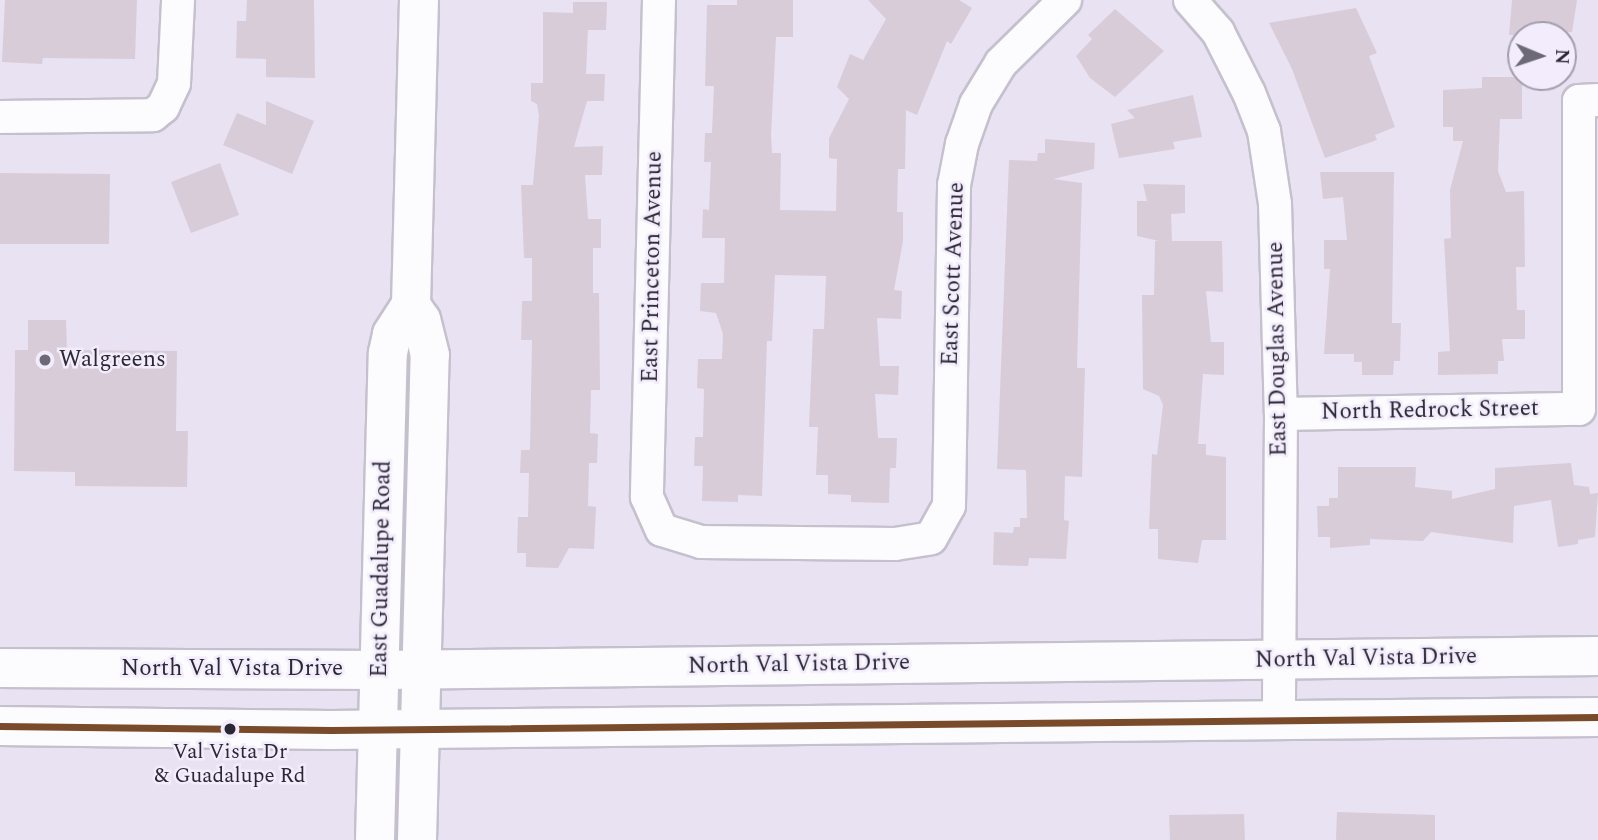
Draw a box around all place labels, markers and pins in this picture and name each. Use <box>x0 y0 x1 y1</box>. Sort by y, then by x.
place label: Walgreens <box>59 346 166 374</box>
marker: Walgreens <box>37 352 53 368</box>
marker: Val Vista Dr & Guadalupe Rd <box>223 722 237 736</box>
place label: Val Vista Dr & Guadalupe Rd <box>155 739 305 789</box>

